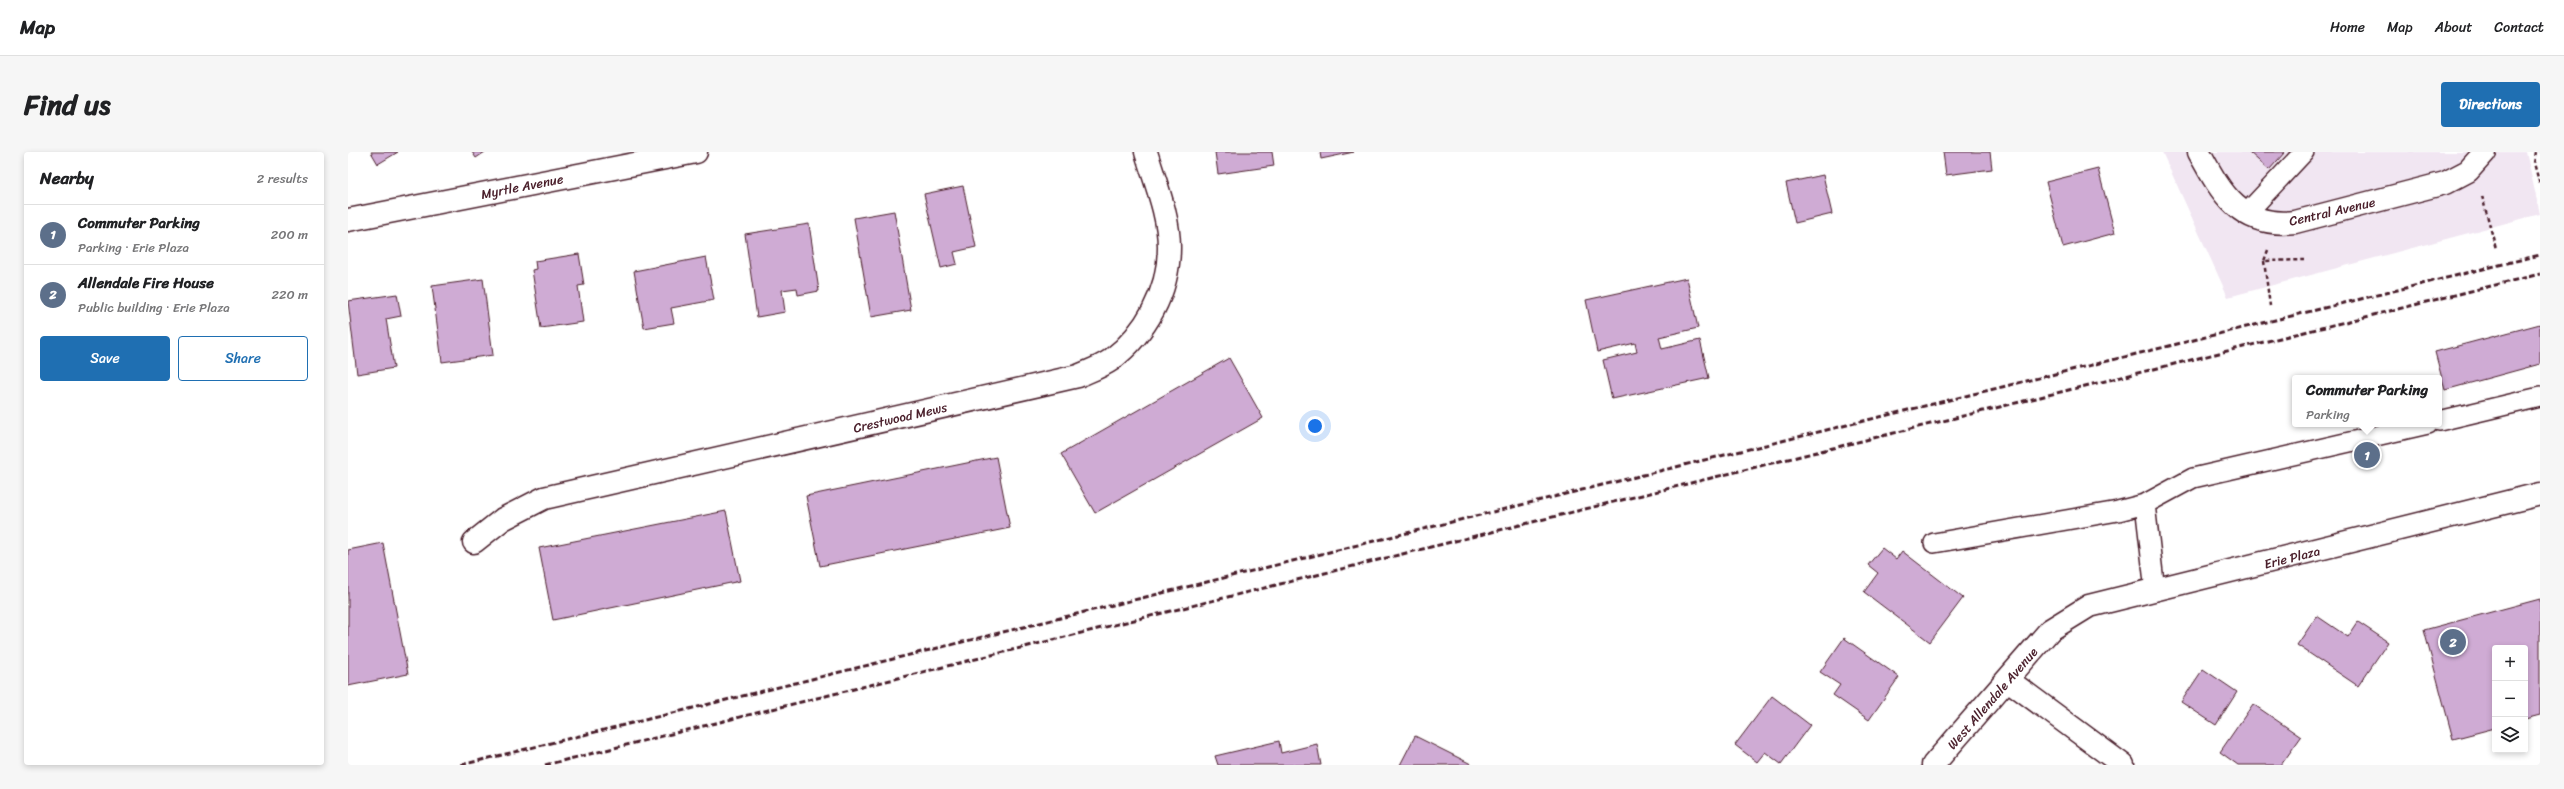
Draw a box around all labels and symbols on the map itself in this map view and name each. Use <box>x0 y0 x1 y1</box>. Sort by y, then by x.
street label: Myrtle Avenue <box>479 167 566 206</box>
street label: Central Avenue <box>2287 190 2378 233</box>
street label: Crestwood Mews <box>851 395 950 439</box>
your location <box>1305 416 1325 436</box>
pin: 1 <box>2354 440 2380 470</box>
street label: Erie Plaza <box>2262 539 2323 576</box>
pin: 2 <box>2440 627 2466 657</box>
street label: West Allendale Avenue <box>1941 642 2044 755</box>

